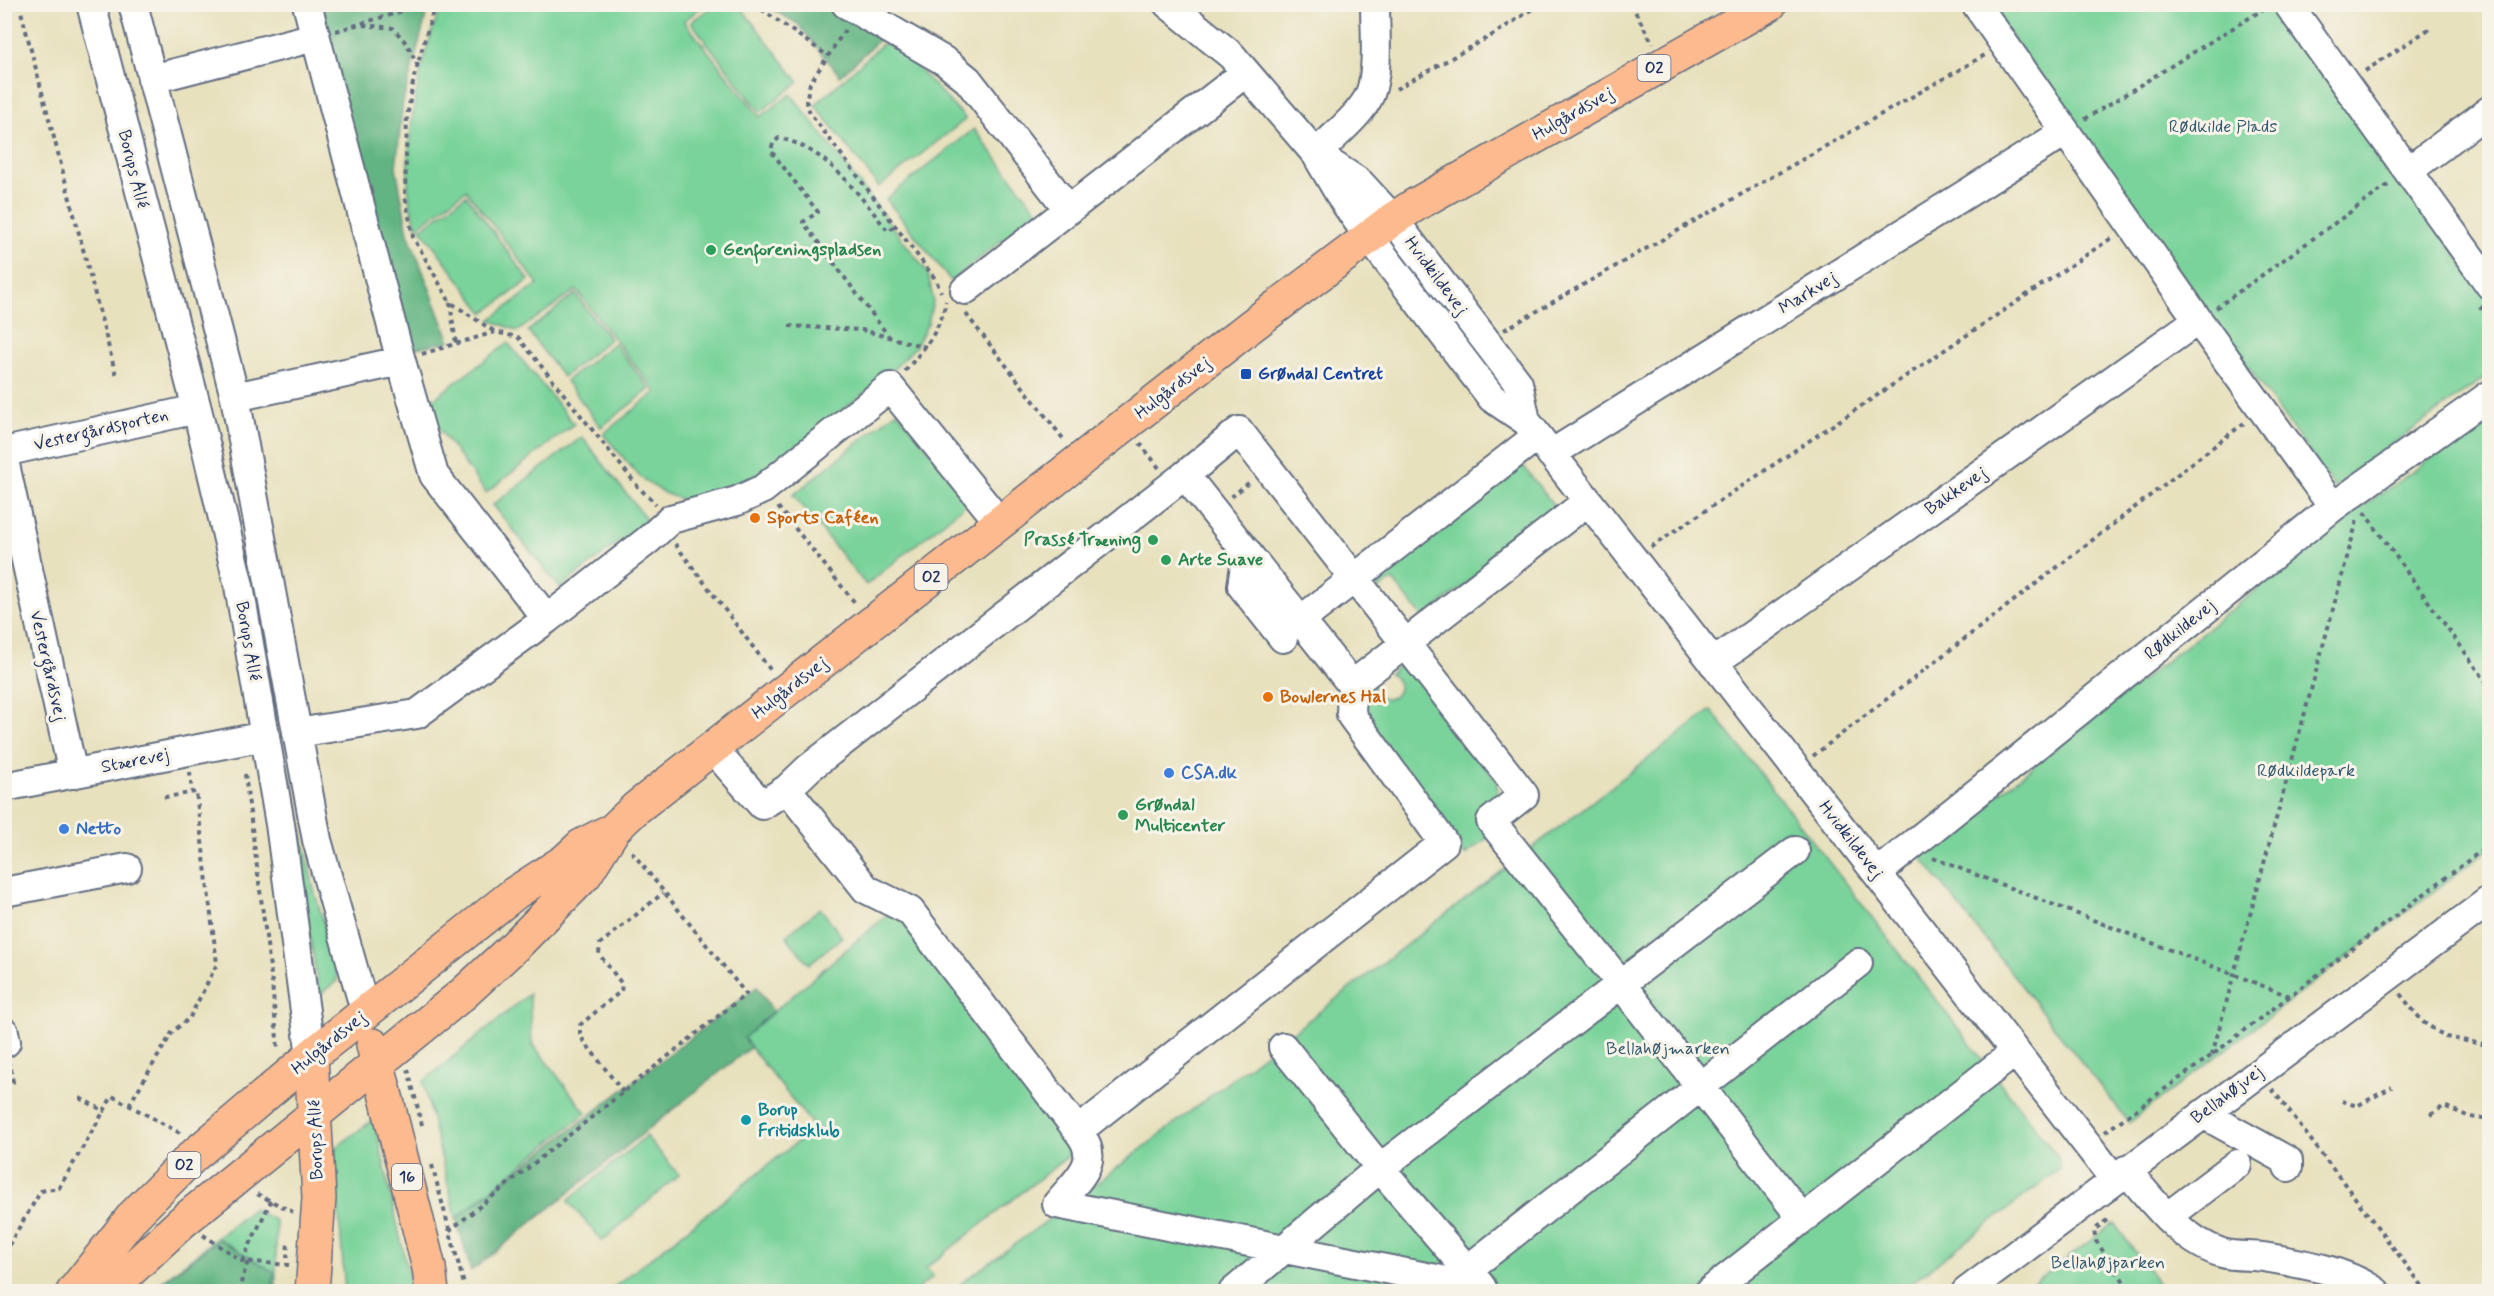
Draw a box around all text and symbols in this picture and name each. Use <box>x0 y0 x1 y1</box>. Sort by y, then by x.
road number: O2 <box>1638 55 1670 81</box>
street label: Hulgårdsvej <box>1528 81 1618 148</box>
park label: Rødkilde Plads <box>2169 115 2277 139</box>
street label: Borups Allé <box>112 127 154 211</box>
street label: Hvidkildevej <box>1398 231 1474 321</box>
place label: Genforeningspladsen <box>723 238 881 264</box>
marker: Genforeningspladsen <box>704 243 718 257</box>
street label: Markvej <box>1774 266 1842 320</box>
street label: Hulgårdsvej <box>1130 351 1216 426</box>
place label: Grøndal Centret <box>1258 362 1383 386</box>
marker: Grøndal Centret <box>1239 367 1253 381</box>
street label: Vestergårdsporten <box>31 403 171 459</box>
street label: Bakkevej <box>1920 461 1992 521</box>
place label: Sports Caféen <box>767 506 879 530</box>
marker: Sports Caféen <box>748 511 762 525</box>
place label: Prassé Træning <box>1024 528 1141 554</box>
marker: Prassé Træning <box>1146 533 1160 547</box>
place label: Arte Suave <box>1178 548 1263 572</box>
marker: Arte Suave <box>1159 553 1173 567</box>
road number: O2 <box>914 564 948 590</box>
street label: Rødkildevej <box>2139 594 2221 666</box>
street label: Borups Allé <box>229 600 267 682</box>
street label: Vestergårdsvej <box>22 608 72 724</box>
street label: Hulgårdsvej <box>747 651 833 726</box>
place label: Bowlernes Hal <box>1280 685 1387 709</box>
marker: Bowlernes Hal <box>1261 690 1275 704</box>
street label: Stærevej <box>99 743 171 779</box>
park label: Rødkildepark <box>2257 759 2355 783</box>
place label: CSA.dk <box>1181 761 1238 785</box>
marker: CSA.dk <box>1162 766 1176 780</box>
place label: Grøndal Multicenter <box>1135 793 1226 838</box>
street label: Hvidkildevej <box>1813 796 1889 884</box>
marker: Grøndal Multicenter <box>1116 808 1130 822</box>
place label: Netto <box>76 817 122 841</box>
marker: Netto <box>57 822 71 836</box>
street label: Hulgårdsvej <box>286 1005 372 1081</box>
park label: Bellahøjmarken <box>1606 1037 1730 1061</box>
street label: Bellahøjvej <box>2186 1060 2268 1130</box>
place label: Borup Fritidsklub <box>758 1098 840 1143</box>
street label: Borups Allé <box>303 1100 329 1180</box>
marker: Borup Fritidsklub <box>739 1113 753 1127</box>
road number: O2 <box>168 1152 201 1178</box>
road number: 16 <box>392 1164 422 1190</box>
park label: Bellahøjparken <box>2051 1251 2165 1275</box>

